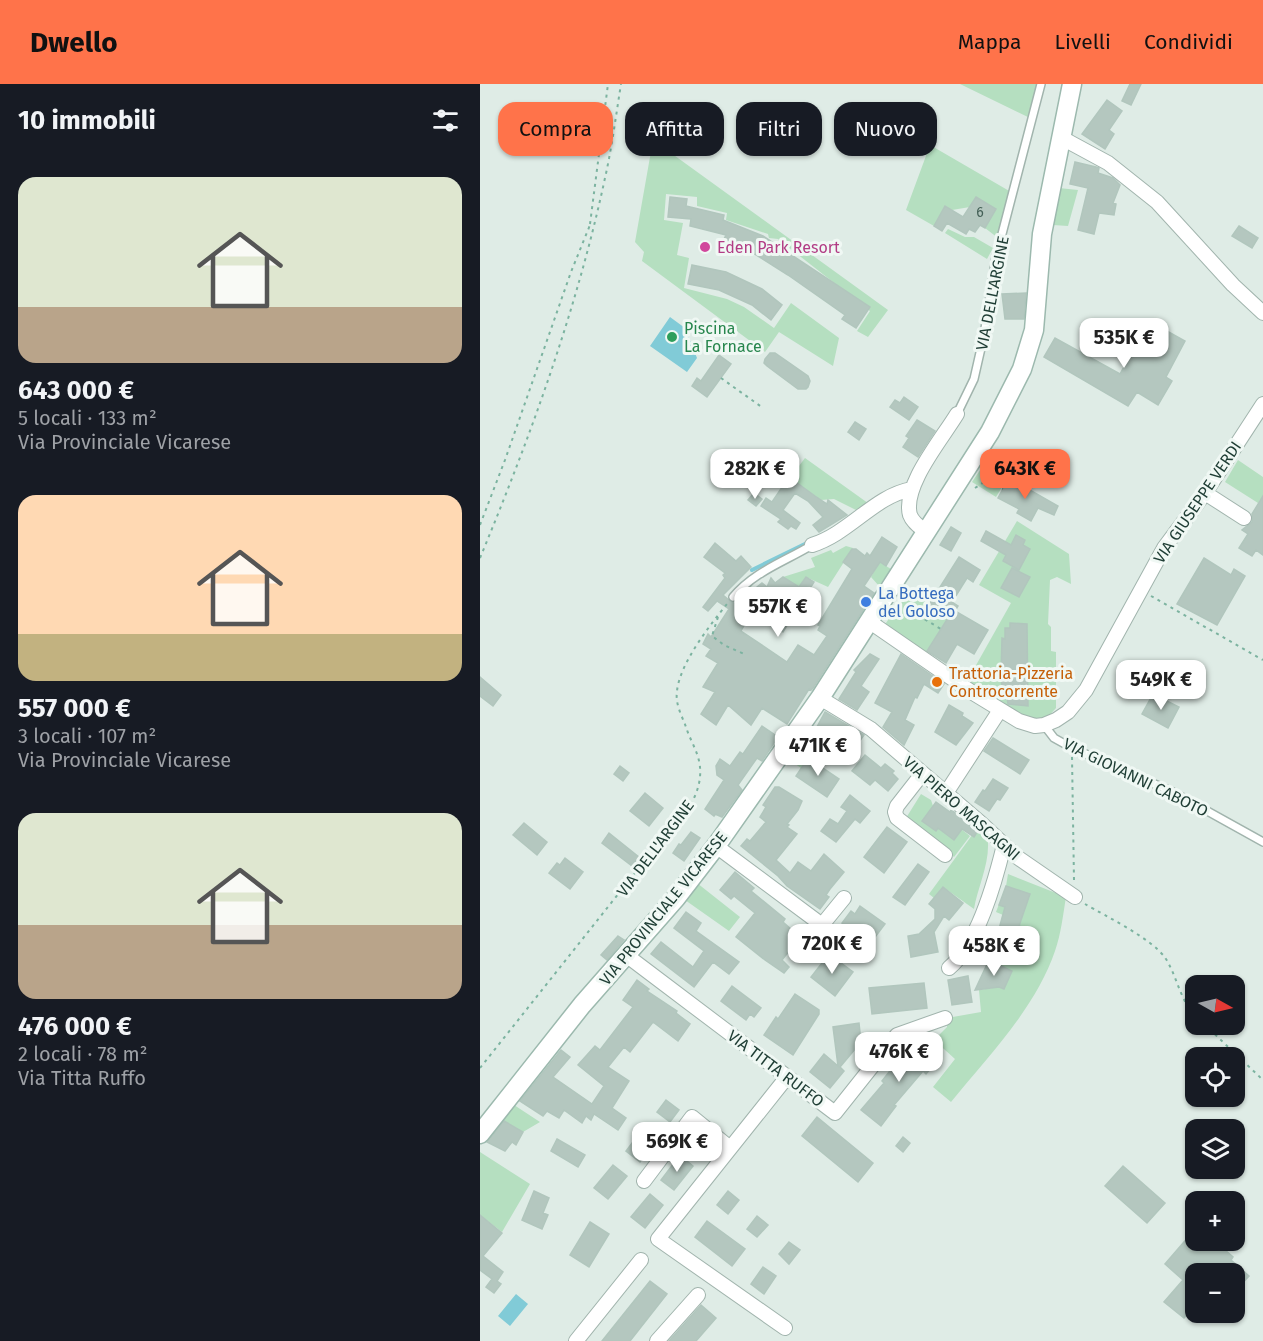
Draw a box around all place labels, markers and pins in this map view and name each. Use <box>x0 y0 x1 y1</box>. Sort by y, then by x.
place label: Eden Park Resort <box>717 238 840 257</box>
marker: Eden Park Resort <box>698 240 712 254</box>
pin: 535K € <box>1075 318 1173 369</box>
place label: Piscina La Fornace <box>684 319 762 356</box>
marker: Piscina La Fornace <box>665 330 679 344</box>
pin: 282K € <box>706 449 804 500</box>
pin: 643K € <box>976 449 1074 500</box>
place label: La Bottega del Goloso <box>878 584 955 621</box>
pin: 557K € <box>729 587 827 638</box>
marker: La Bottega del Goloso <box>859 595 873 609</box>
pin: 549K € <box>1112 660 1210 711</box>
place label: Trattoria-Pizzeria Controcorrente <box>949 664 1073 701</box>
marker: Trattoria-Pizzeria Controcorrente <box>930 675 944 689</box>
pin: 471K € <box>769 726 867 777</box>
pin: 720K € <box>783 924 881 975</box>
pin: 458K € <box>945 926 1043 977</box>
pin: 476K € <box>850 1032 948 1083</box>
pin: 569K € <box>628 1122 726 1173</box>

